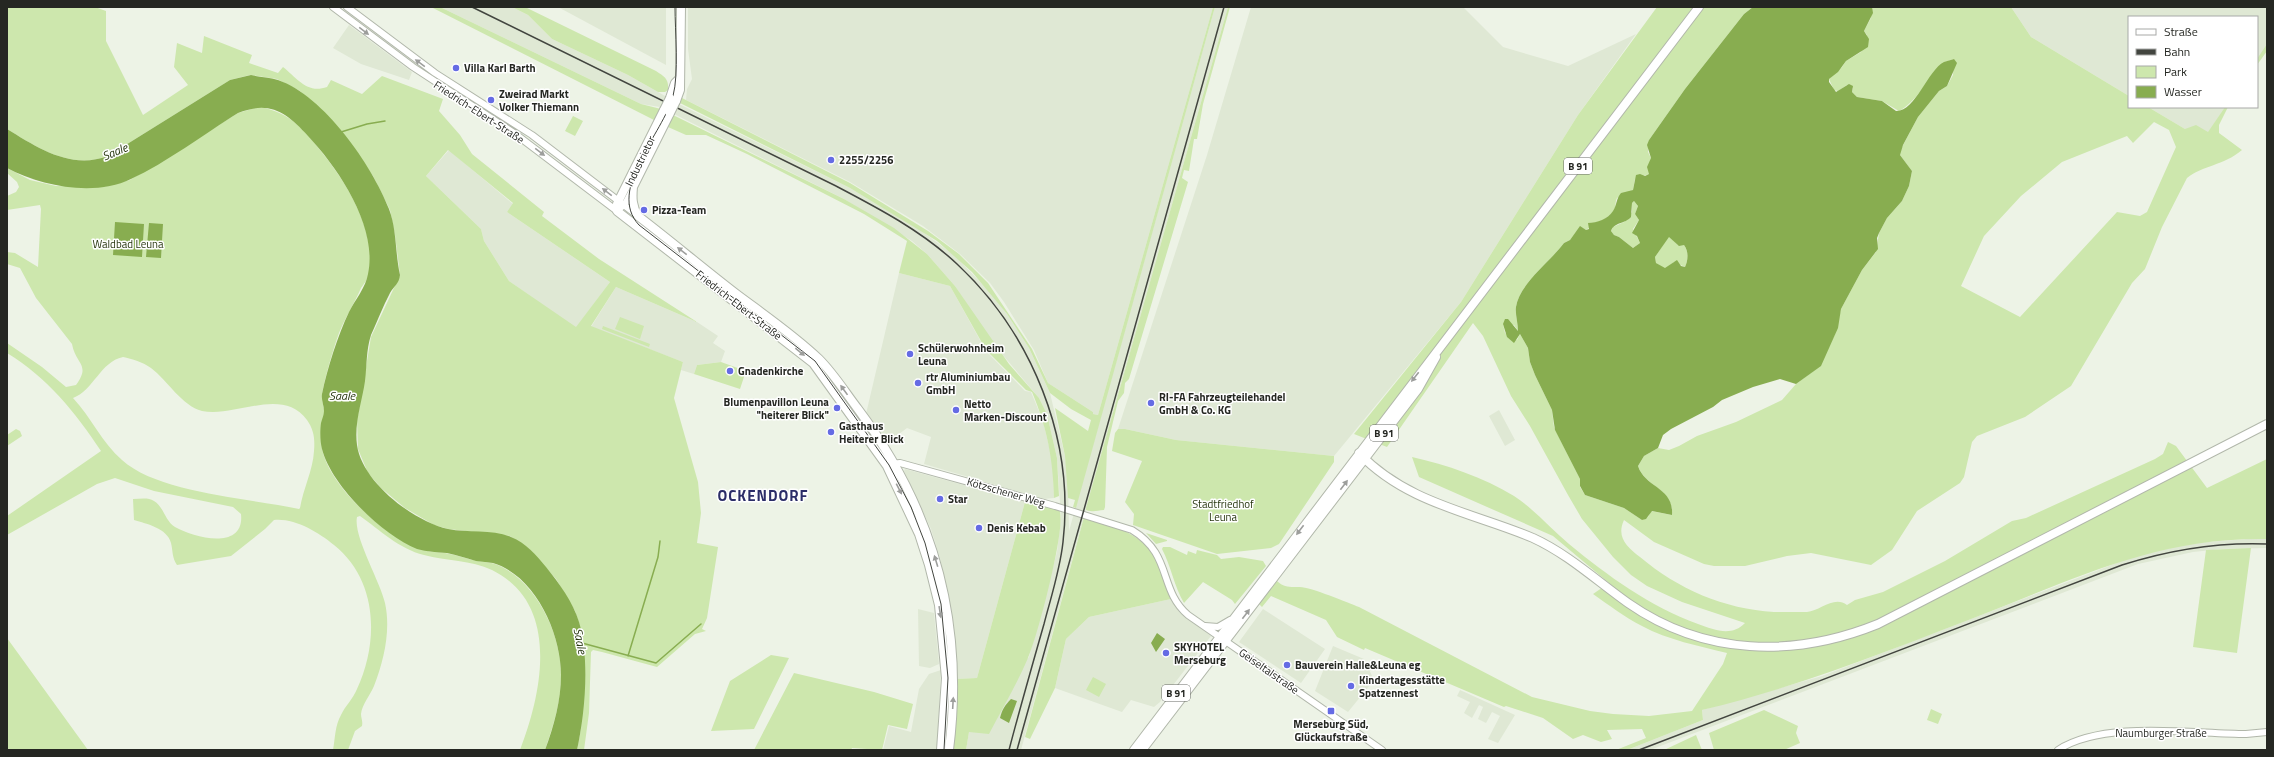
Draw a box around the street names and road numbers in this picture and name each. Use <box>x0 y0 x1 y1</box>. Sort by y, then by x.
street label: Friedrich-Ebert-Straße <box>431 77 528 148</box>
street label: Industrietor <box>621 133 659 189</box>
road number: B 91 <box>1564 158 1592 174</box>
street label: Friedrich-Ebert-Straße <box>693 266 786 344</box>
road number: B 91 <box>1370 425 1398 441</box>
street label: Kötzschener Weg <box>965 473 1047 511</box>
street label: Geiseltalstraße <box>1236 644 1303 698</box>
road number: B 91 <box>1162 685 1190 701</box>
street label: Naumburger Straße <box>2115 725 2207 741</box>

